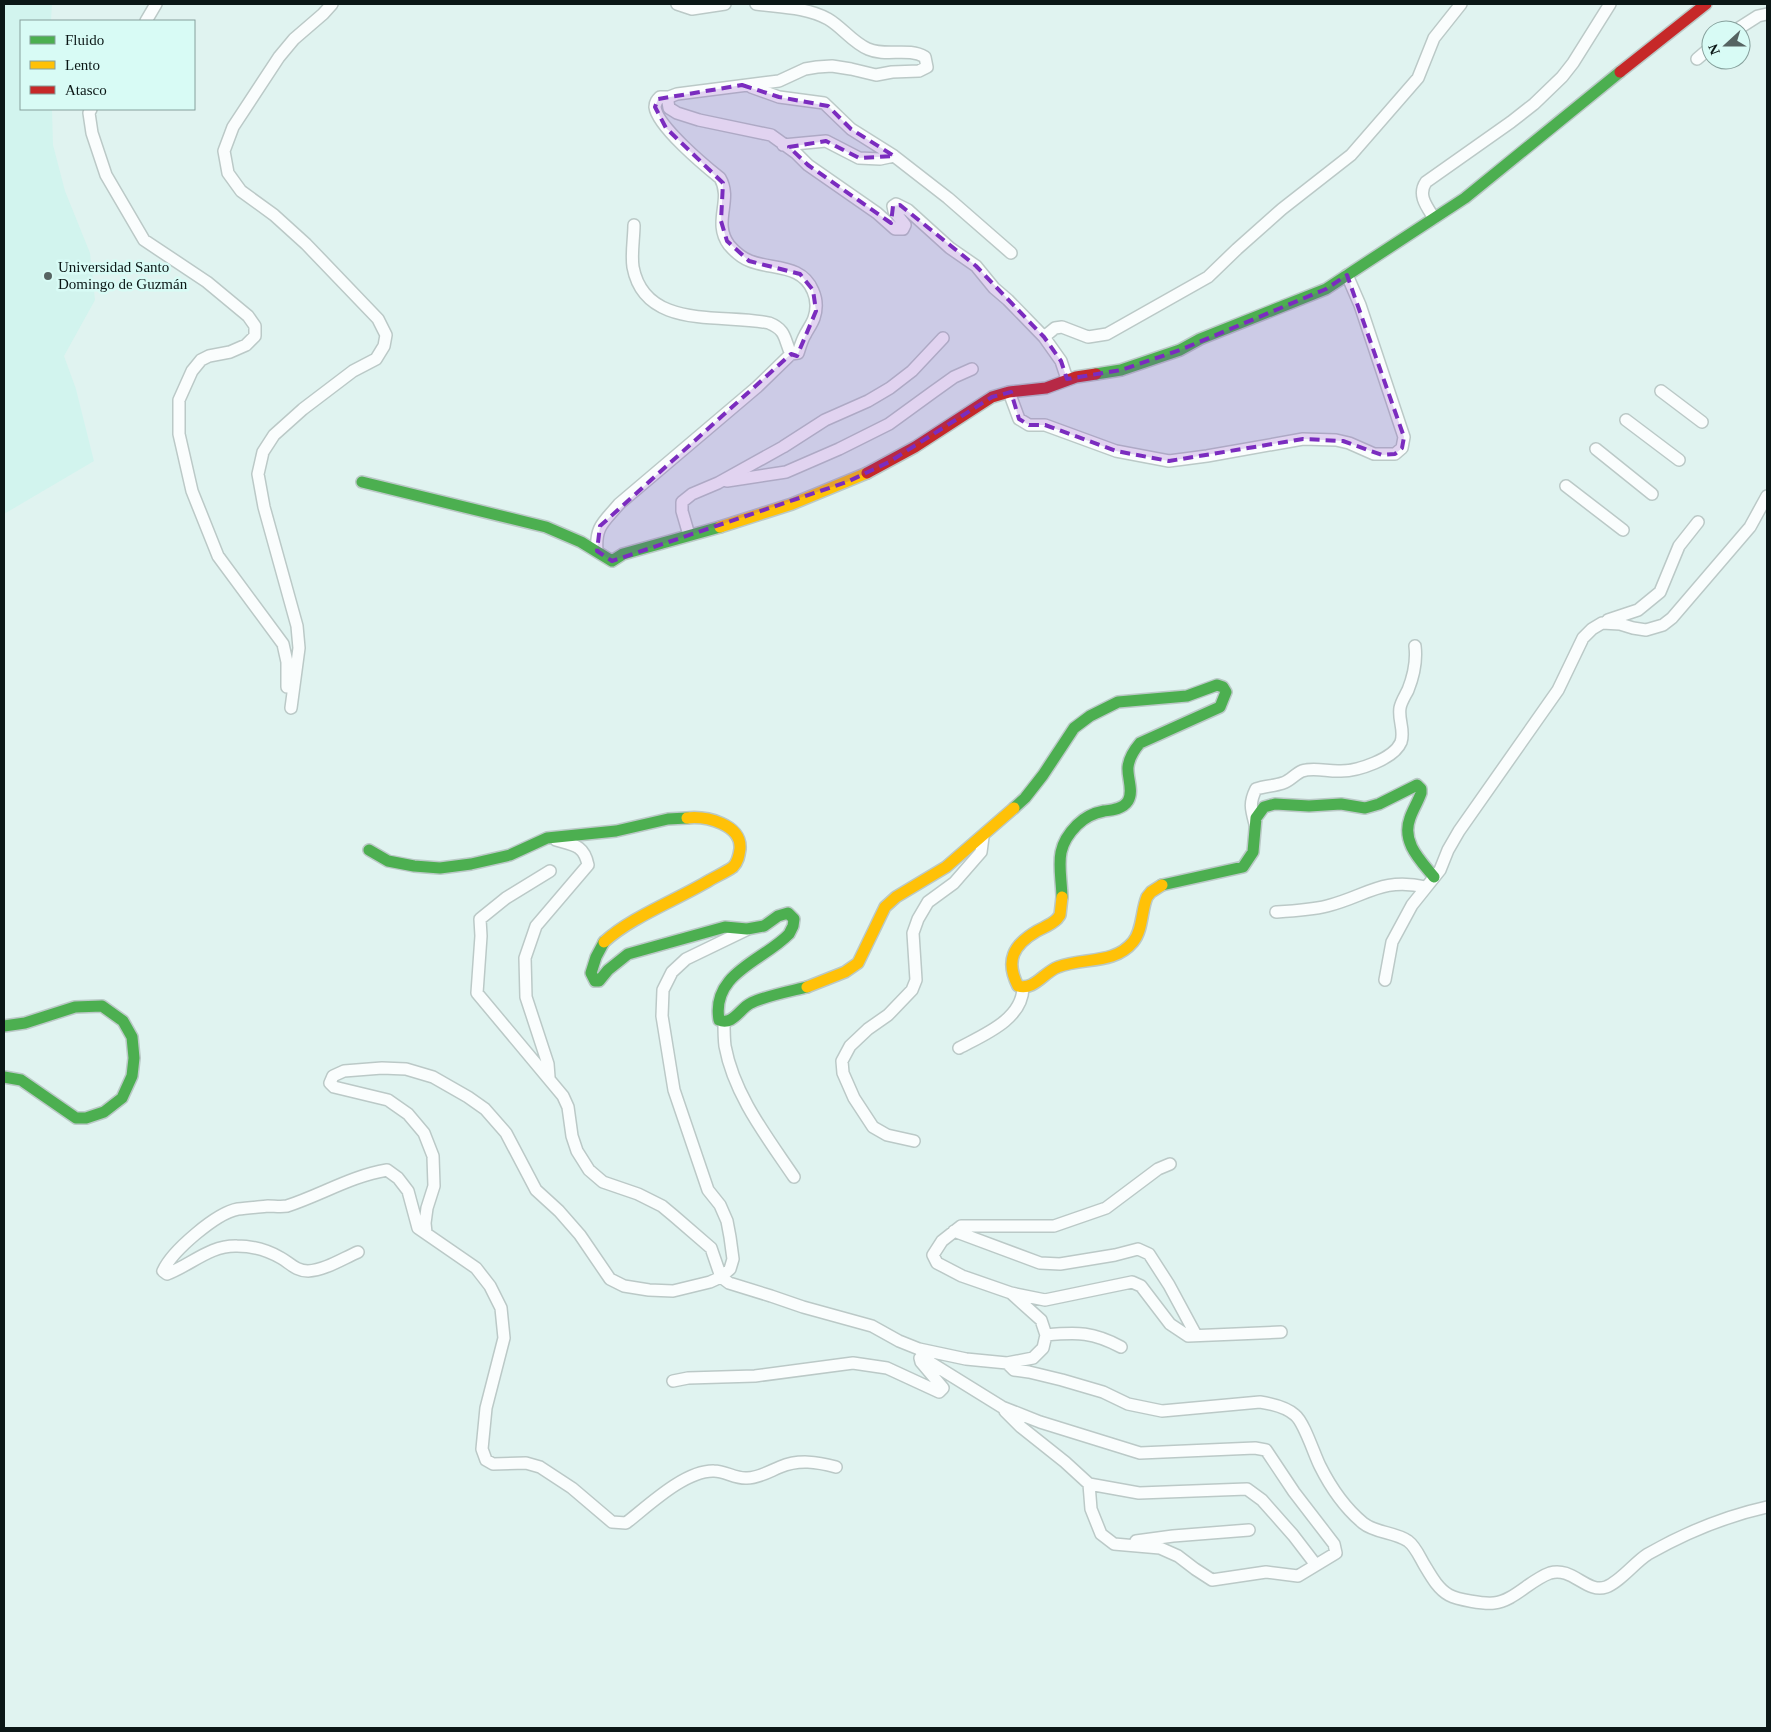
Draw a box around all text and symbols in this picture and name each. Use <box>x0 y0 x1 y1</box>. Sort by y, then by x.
legend <box>20 20 195 110</box>
north arrow <box>1701 20 1751 70</box>
text: Fluido <box>65 32 104 48</box>
text: N <box>1706 42 1723 57</box>
text: Lento <box>65 57 100 73</box>
text: Atasco <box>65 82 107 98</box>
place label: Universidad Santo Domingo de Guzmán <box>58 259 188 292</box>
marker: Universidad Santo Domingo de Guzmán <box>42 270 54 282</box>

